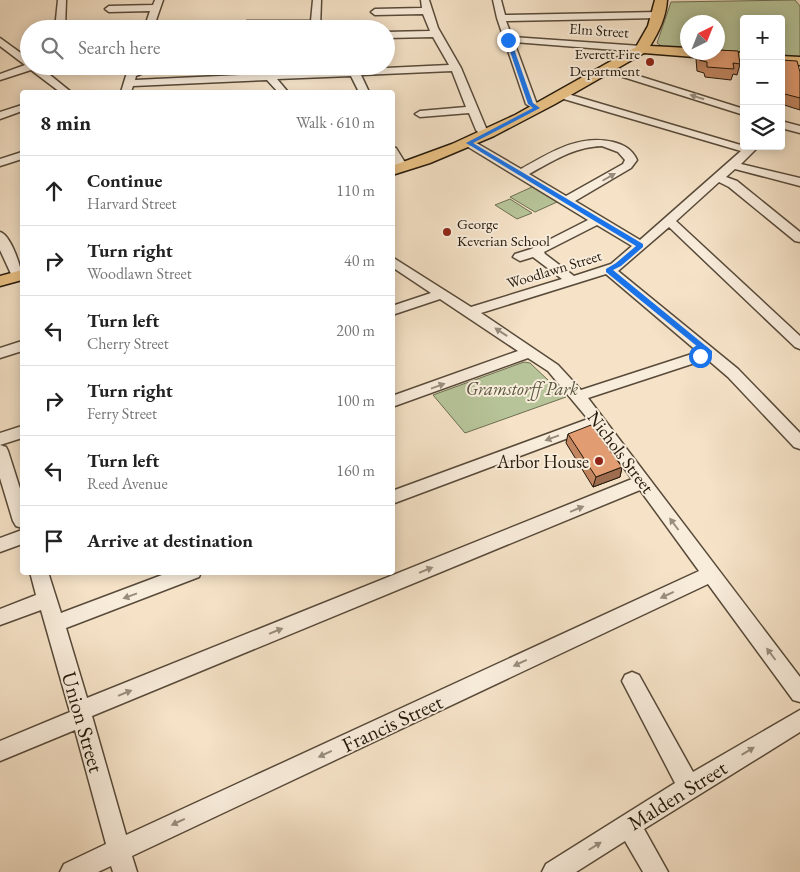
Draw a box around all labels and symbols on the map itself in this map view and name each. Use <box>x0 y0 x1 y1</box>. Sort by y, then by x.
north arrow <box>680 15 725 60</box>
street label: Elm Street <box>569 18 630 42</box>
route end <box>497 29 520 52</box>
place label: Everett Fire Department <box>569 44 640 80</box>
marker: Everett Fire Department <box>644 56 656 68</box>
one-way arrow <box>690 93 705 101</box>
one-way arrow <box>602 173 616 181</box>
place label: George Keverian School <box>457 214 550 250</box>
marker: George Keverian School <box>441 226 453 238</box>
street label: Woodlawn Street <box>504 245 604 292</box>
one-way arrow <box>494 327 508 337</box>
route start <box>689 345 712 368</box>
park label: Gramstorff Park <box>466 377 578 401</box>
one-way arrow <box>431 382 446 389</box>
street label: Nichols Street <box>583 406 660 498</box>
one-way arrow <box>544 434 559 442</box>
place label: Arbor House <box>496 450 589 473</box>
marker: Arbor House <box>593 455 605 467</box>
one-way arrow <box>570 505 585 513</box>
one-way arrow <box>669 517 679 531</box>
one-way arrow <box>419 566 433 574</box>
one-way arrow <box>660 591 674 599</box>
one-way arrow <box>122 592 137 600</box>
one-way arrow <box>269 627 283 635</box>
one-way arrow <box>766 647 776 661</box>
one-way arrow <box>513 659 527 667</box>
street label: Union Street <box>56 669 110 776</box>
one-way arrow <box>118 688 132 696</box>
street label: Francis Street <box>337 688 447 758</box>
one-way arrow <box>741 746 754 755</box>
one-way arrow <box>318 750 332 758</box>
street label: Malden Street <box>622 754 732 836</box>
one-way arrow <box>171 819 185 827</box>
one-way arrow <box>589 842 602 851</box>

